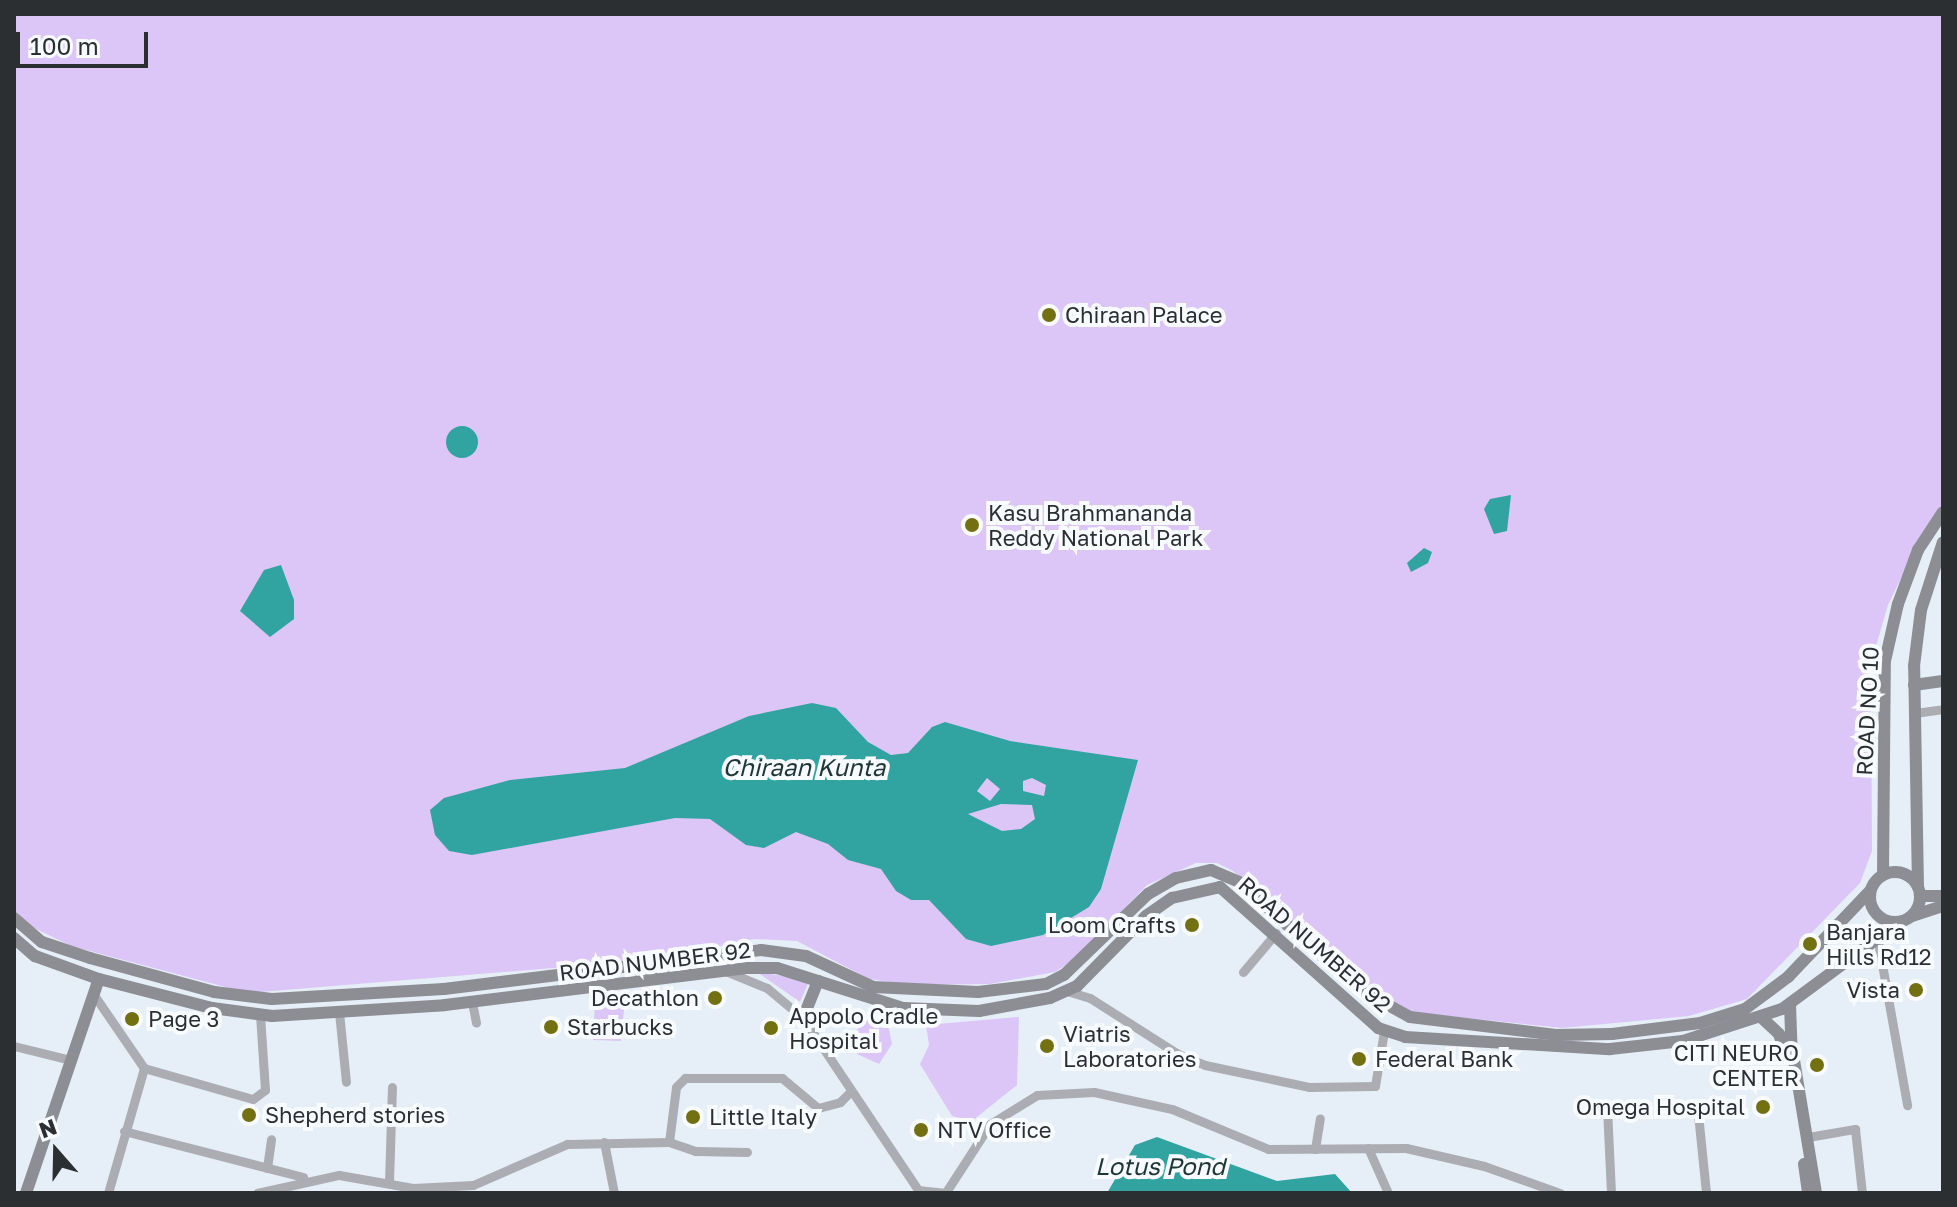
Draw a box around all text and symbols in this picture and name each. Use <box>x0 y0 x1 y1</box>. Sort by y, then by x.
scale bar <box>20 16 152 66</box>
text: 100 m <box>30 31 99 60</box>
place label: Chiraan Palace <box>1065 302 1222 328</box>
marker: Chiraan Palace <box>1040 306 1058 324</box>
place label: Kasu Brahmananda Reddy National Park <box>988 499 1203 550</box>
marker: Kasu Brahmananda Reddy National Park <box>963 516 981 534</box>
street label: ROAD NO 10 <box>1850 646 1884 776</box>
water label: Chiraan Kunta <box>723 753 885 781</box>
street label: ROAD NUMBER 92 <box>1234 871 1396 1017</box>
place label: Loom Crafts <box>1048 912 1176 938</box>
marker: Loom Crafts <box>1183 916 1201 934</box>
place label: Banjara Hills Rd12 <box>1826 918 1932 970</box>
marker: Banjara Hills Rd12 <box>1801 935 1819 953</box>
street label: ROAD NUMBER 92 <box>558 936 752 986</box>
place label: Vista <box>1846 977 1900 1003</box>
marker: Vista <box>1907 981 1925 999</box>
place label: Decathlon <box>591 985 699 1011</box>
marker: Decathlon <box>706 989 724 1007</box>
place label: Appolo Cradle Hospital <box>789 1002 938 1054</box>
place label: Page 3 <box>148 1006 219 1032</box>
marker: Page 3 <box>123 1010 141 1028</box>
place label: Starbucks <box>567 1014 673 1040</box>
marker: Appolo Cradle Hospital <box>760 1017 782 1039</box>
marker: Starbucks <box>542 1018 560 1036</box>
place label: Viatris Laboratories <box>1063 1020 1196 1072</box>
marker: Viatris Laboratories <box>1038 1037 1056 1055</box>
place label: CITI NEURO CENTER <box>1674 1039 1799 1090</box>
place label: Federal Bank <box>1375 1046 1513 1072</box>
marker: Federal Bank <box>1350 1050 1368 1068</box>
marker: CITI NEURO CENTER <box>1806 1054 1828 1076</box>
place label: Omega Hospital <box>1576 1094 1745 1120</box>
marker: Omega Hospital <box>1752 1096 1774 1118</box>
place label: Shepherd stories <box>265 1102 445 1128</box>
place label: Little Italy <box>709 1104 817 1130</box>
marker: Shepherd stories <box>240 1106 258 1124</box>
marker: Little Italy <box>684 1108 702 1126</box>
north arrow <box>16 1111 96 1191</box>
text: N <box>35 1112 60 1144</box>
place label: NTV Office <box>937 1117 1051 1143</box>
marker: NTV Office <box>912 1121 930 1139</box>
water label: Lotus Pond <box>1095 1152 1225 1180</box>

